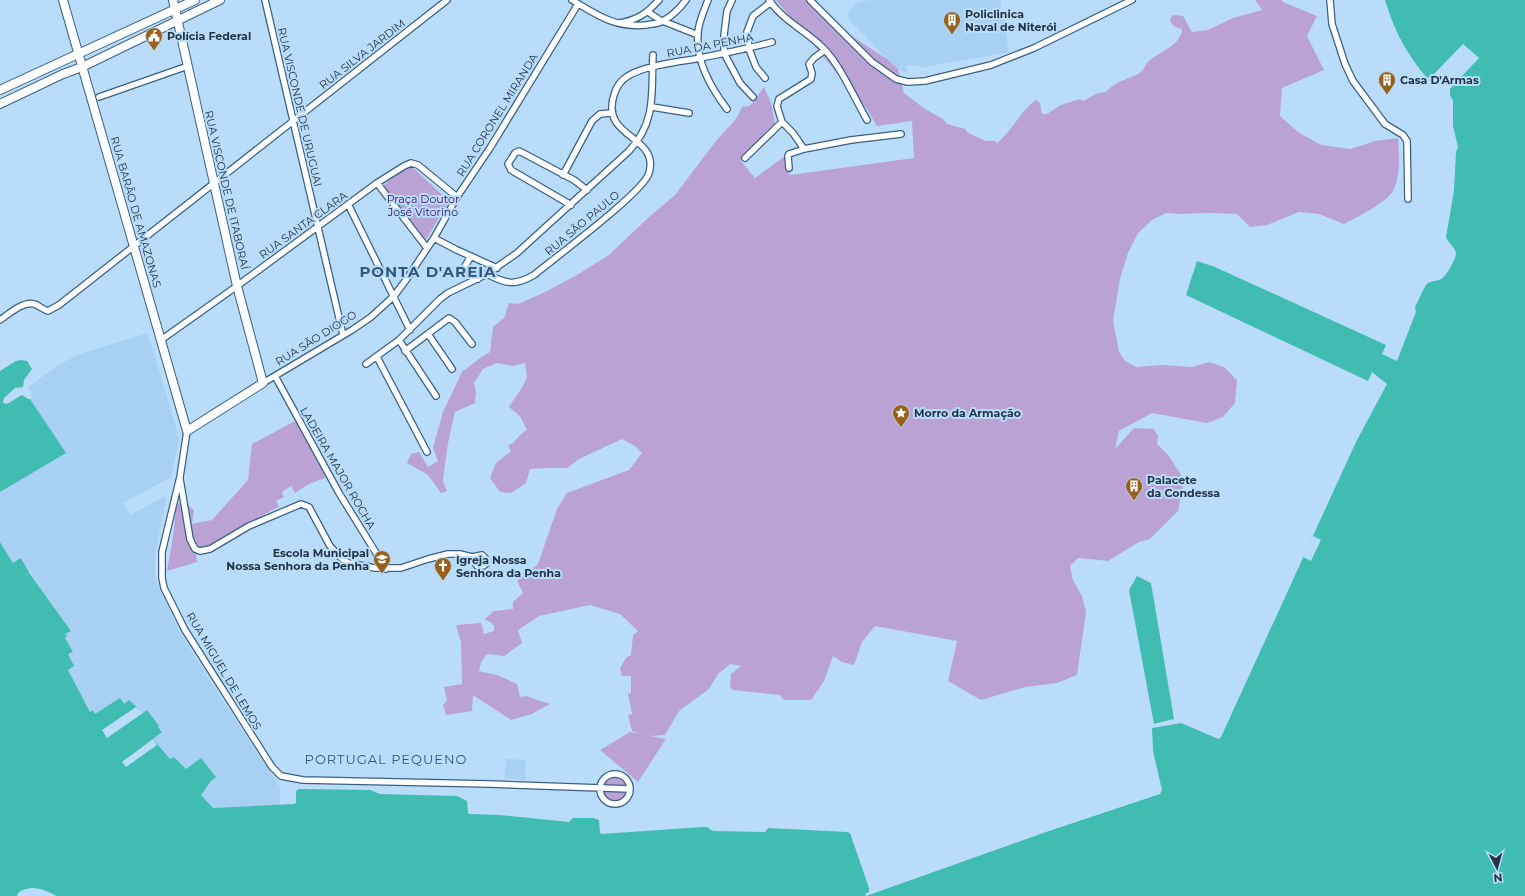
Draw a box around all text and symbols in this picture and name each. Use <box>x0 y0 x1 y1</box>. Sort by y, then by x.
place label: Policlinica Naval de Niterói <box>965 7 1057 34</box>
building icon: Policlinica Naval de Niterói <box>942 10 962 35</box>
street label: RUA SILVA JARDIM <box>316 16 408 92</box>
public building icon: Polícia Federal <box>144 26 164 51</box>
street label: RUA VISCONDE DE URUGUAI <box>275 26 325 188</box>
place label: Polícia Federal <box>167 29 251 43</box>
street label: RUA DA PENHA <box>666 30 755 60</box>
street label: RUA CORONEL MIRANDA <box>453 51 541 179</box>
building icon: Casa D'Armas <box>1377 70 1397 95</box>
place label: Casa D'Armas <box>1400 73 1479 87</box>
street label: RUA VISCONDE DE ITABORAÍ <box>202 109 252 272</box>
street label: RUA BARÃO DE AMAZONAS <box>108 135 164 289</box>
street label: RUA SANTA CLARA <box>256 188 350 262</box>
street label: RUA SÃO PAULO <box>542 188 622 258</box>
park label: Praça Doutor José Vitorino <box>387 192 459 219</box>
district label: PONTA D'AREIA <box>359 262 497 281</box>
street label: RUA SÃO DIOGO <box>273 307 359 369</box>
place icon: Morro da Armação <box>891 403 911 428</box>
street label: LADEIRA MAJOR ROCHA <box>297 404 379 532</box>
place label: Morro da Armação <box>914 406 1021 420</box>
place label: Palacete da Condessa <box>1147 473 1220 500</box>
building icon: Palacete da Condessa <box>1124 476 1144 501</box>
place label: Escola Municipal Nossa Senhora da Penha <box>226 546 369 573</box>
school or university icon: Escola Municipal Nossa Senhora da Penha <box>372 549 392 574</box>
place label: Igreja Nossa Senhora da Penha <box>456 553 561 580</box>
church icon: Igreja Nossa Senhora da Penha <box>433 556 453 581</box>
street label: RUA MIGUEL DE LEMOS <box>183 610 265 733</box>
district label: PORTUGAL PEQUENO <box>305 751 467 767</box>
north arrow <box>1477 848 1517 888</box>
text: N <box>1493 871 1503 885</box>

